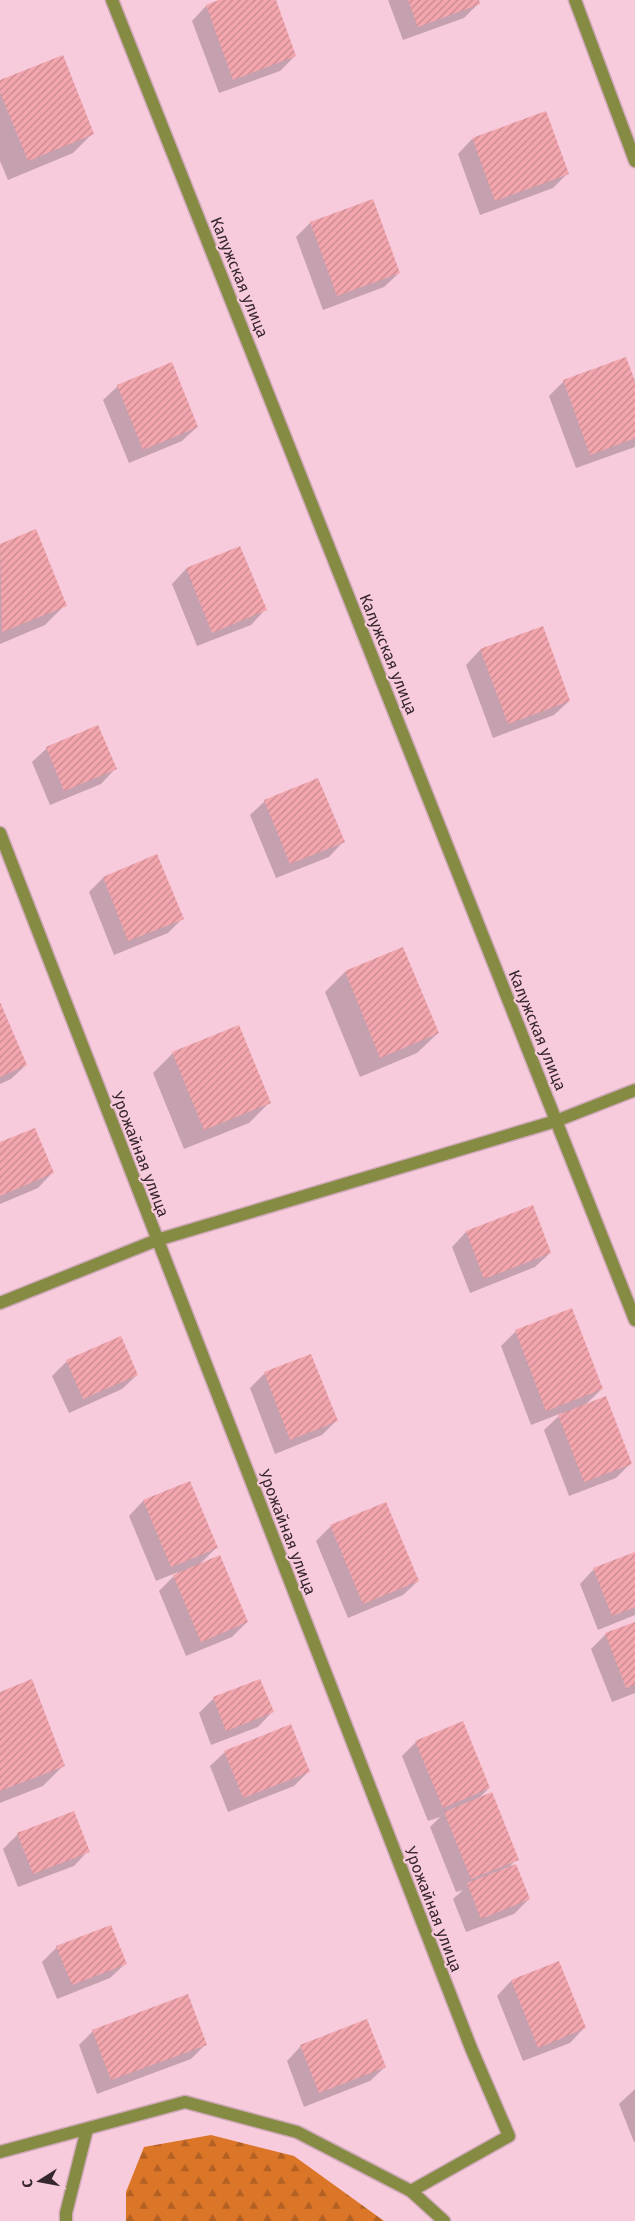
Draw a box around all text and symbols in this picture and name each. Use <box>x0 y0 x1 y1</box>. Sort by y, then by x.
street label: Калужская улица <box>207 214 272 340</box>
street label: Калужская улица <box>356 591 421 717</box>
street label: Калужская улица <box>505 967 570 1093</box>
street label: Урожайная улица <box>108 1089 173 1220</box>
street label: Урожайная улица <box>255 1467 320 1598</box>
street label: Урожайная улица <box>401 1844 466 1975</box>
north arrow <box>15 2156 65 2206</box>
text: С <box>19 2178 37 2189</box>

